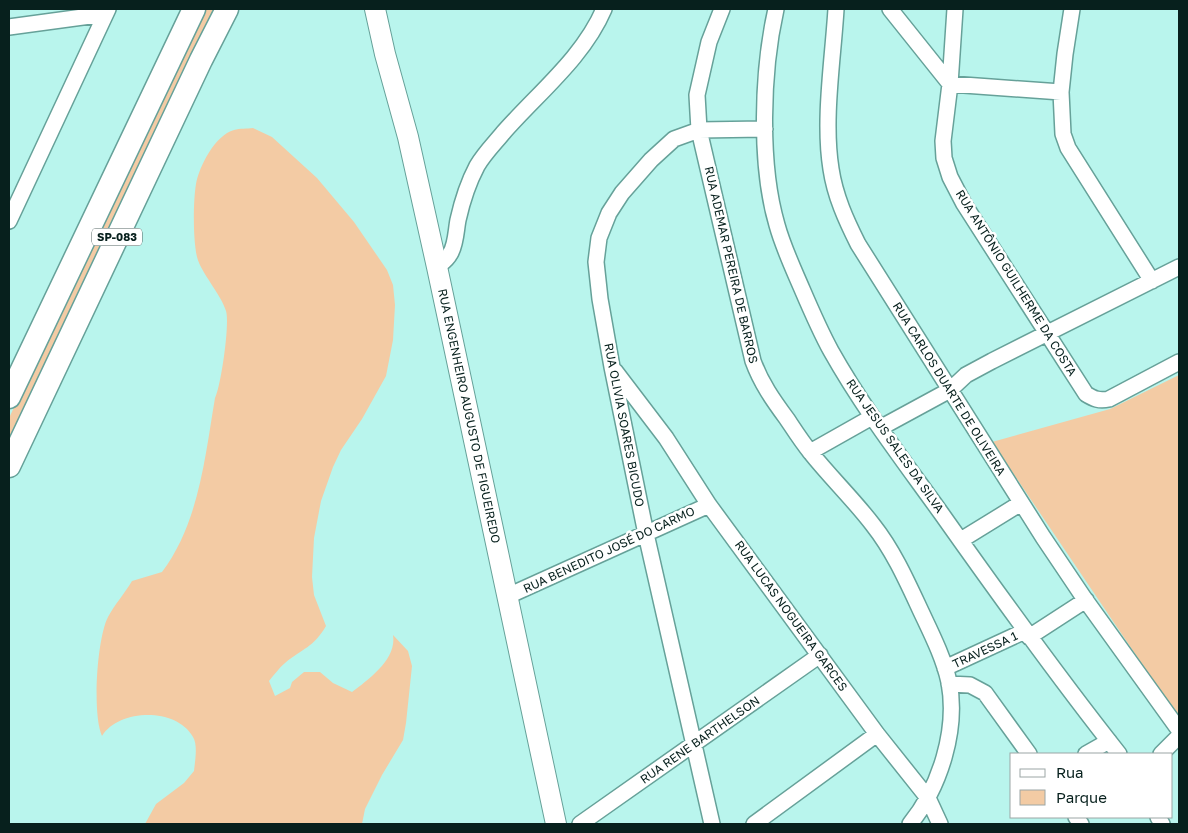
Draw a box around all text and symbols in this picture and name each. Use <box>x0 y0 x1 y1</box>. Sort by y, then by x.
street label: RUA ADEMAR PEREIRA DE BARROS <box>701 165 762 365</box>
street label: RUA ANTÔNIO GUILHERME DA COSTA <box>953 187 1080 379</box>
road number: SP-083 <box>92 228 142 246</box>
street label: RUA ENGENHEIRO AUGUSTO DE FIGUEIREDO <box>435 287 504 545</box>
street label: RUA CARLOS DUARTE DE OLIVEIRA <box>890 299 1009 478</box>
street label: RUA OLIVIA SOARES BICUDO <box>601 342 648 508</box>
street label: RUA JESUS SALES DA SILVA <box>843 376 948 516</box>
street label: RUA BENEDITO JOSÉ DO CARMO <box>521 503 697 596</box>
street label: RUA LUCAS NOGUEIRA GARCES <box>732 538 851 694</box>
street label: TRAVESSA 1 <box>950 628 1020 671</box>
street label: RUA RENE BARTHELSON <box>637 693 762 787</box>
legend <box>1010 753 1173 818</box>
text: Rua <box>1056 763 1083 781</box>
text: Parque <box>1056 788 1107 806</box>

